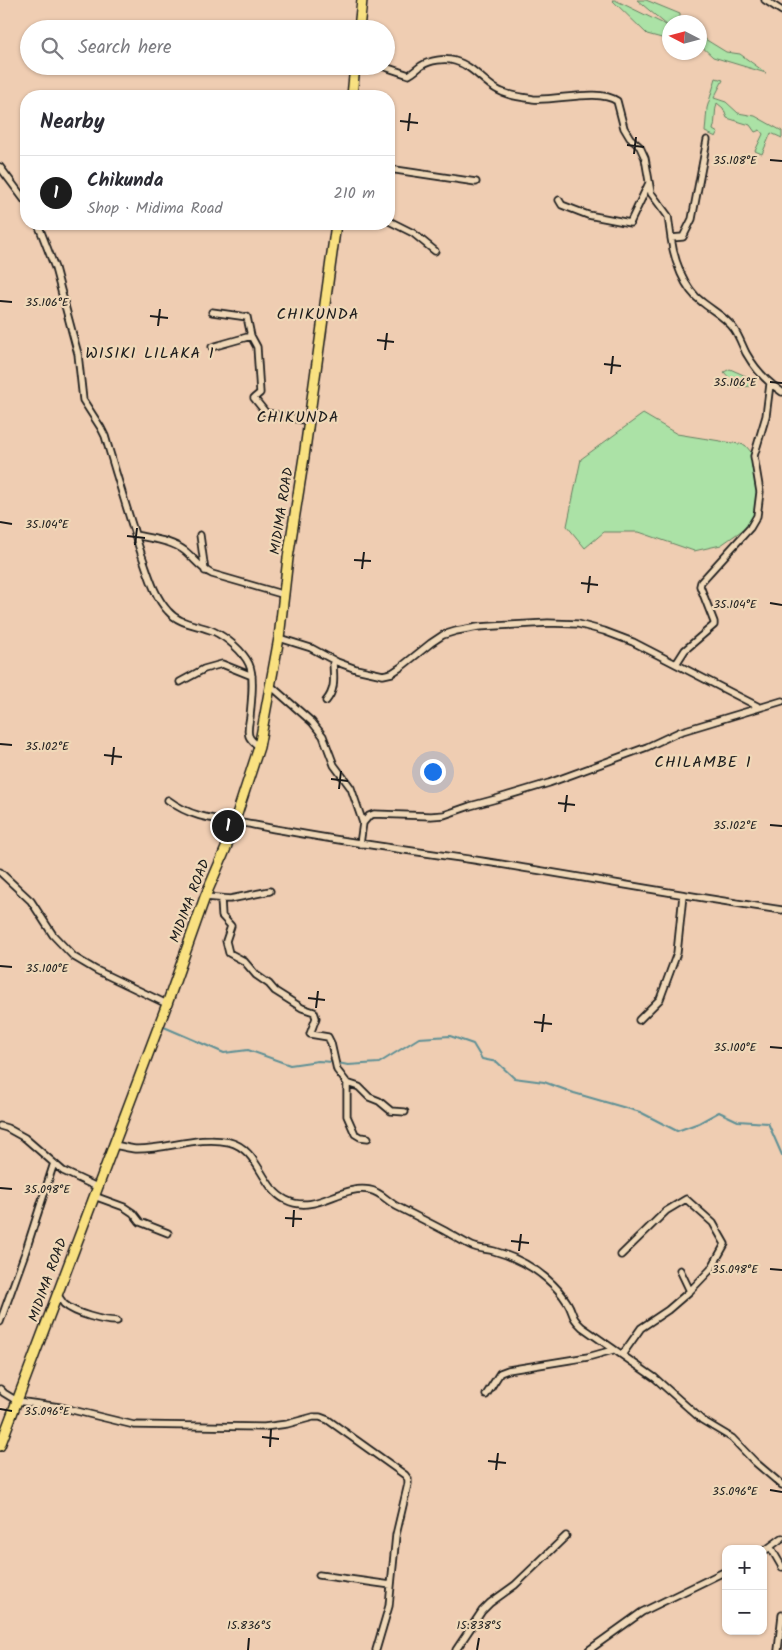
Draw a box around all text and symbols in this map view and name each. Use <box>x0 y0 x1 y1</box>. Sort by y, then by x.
north arrow <box>662 15 707 60</box>
search box <box>20 20 395 75</box>
text: Search here <box>78 33 172 63</box>
icon: search <box>38 34 66 62</box>
text: Nearby <box>40 106 105 139</box>
text: 35.108°E <box>713 151 758 170</box>
text: Chikunda <box>87 166 163 196</box>
text: 1 <box>54 181 58 206</box>
text: 210 m <box>334 181 375 206</box>
text: Shop · Midima Road <box>87 196 223 221</box>
text: 35.106°E <box>25 293 70 312</box>
district label: CHIKUNDA <box>276 302 360 327</box>
district label: WISIKI LILAKA 1 <box>85 341 215 366</box>
text: 35.106°E <box>713 373 758 392</box>
district label: CHIKUNDA <box>256 405 340 430</box>
street label: MIDIMA ROAD <box>264 466 300 556</box>
text: 35.104°E <box>25 515 70 534</box>
text: 35.104°E <box>713 595 758 614</box>
text: 35.102°E <box>25 737 70 756</box>
district label: CHILAMBE 1 <box>654 750 752 775</box>
your location <box>420 759 446 785</box>
pin: 1 <box>212 807 244 845</box>
text: 35.102°E <box>713 816 758 835</box>
street label: MIDIMA ROAD <box>164 856 216 946</box>
text: 35.100°E <box>26 959 69 978</box>
text: 35.100°E <box>714 1038 757 1057</box>
text: 35.098°E <box>24 1180 71 1199</box>
street label: MIDIMA ROAD <box>23 1235 73 1325</box>
text: 35.098°E <box>712 1260 759 1279</box>
text: 35.096°E <box>24 1402 71 1421</box>
text: 35.096°E <box>712 1482 759 1501</box>
map controls <box>722 1545 767 1635</box>
button: + <box>722 1545 767 1590</box>
button: − <box>722 1590 767 1635</box>
text: 15.836°S <box>227 1616 272 1635</box>
text: 15.838°S <box>457 1616 502 1635</box>

